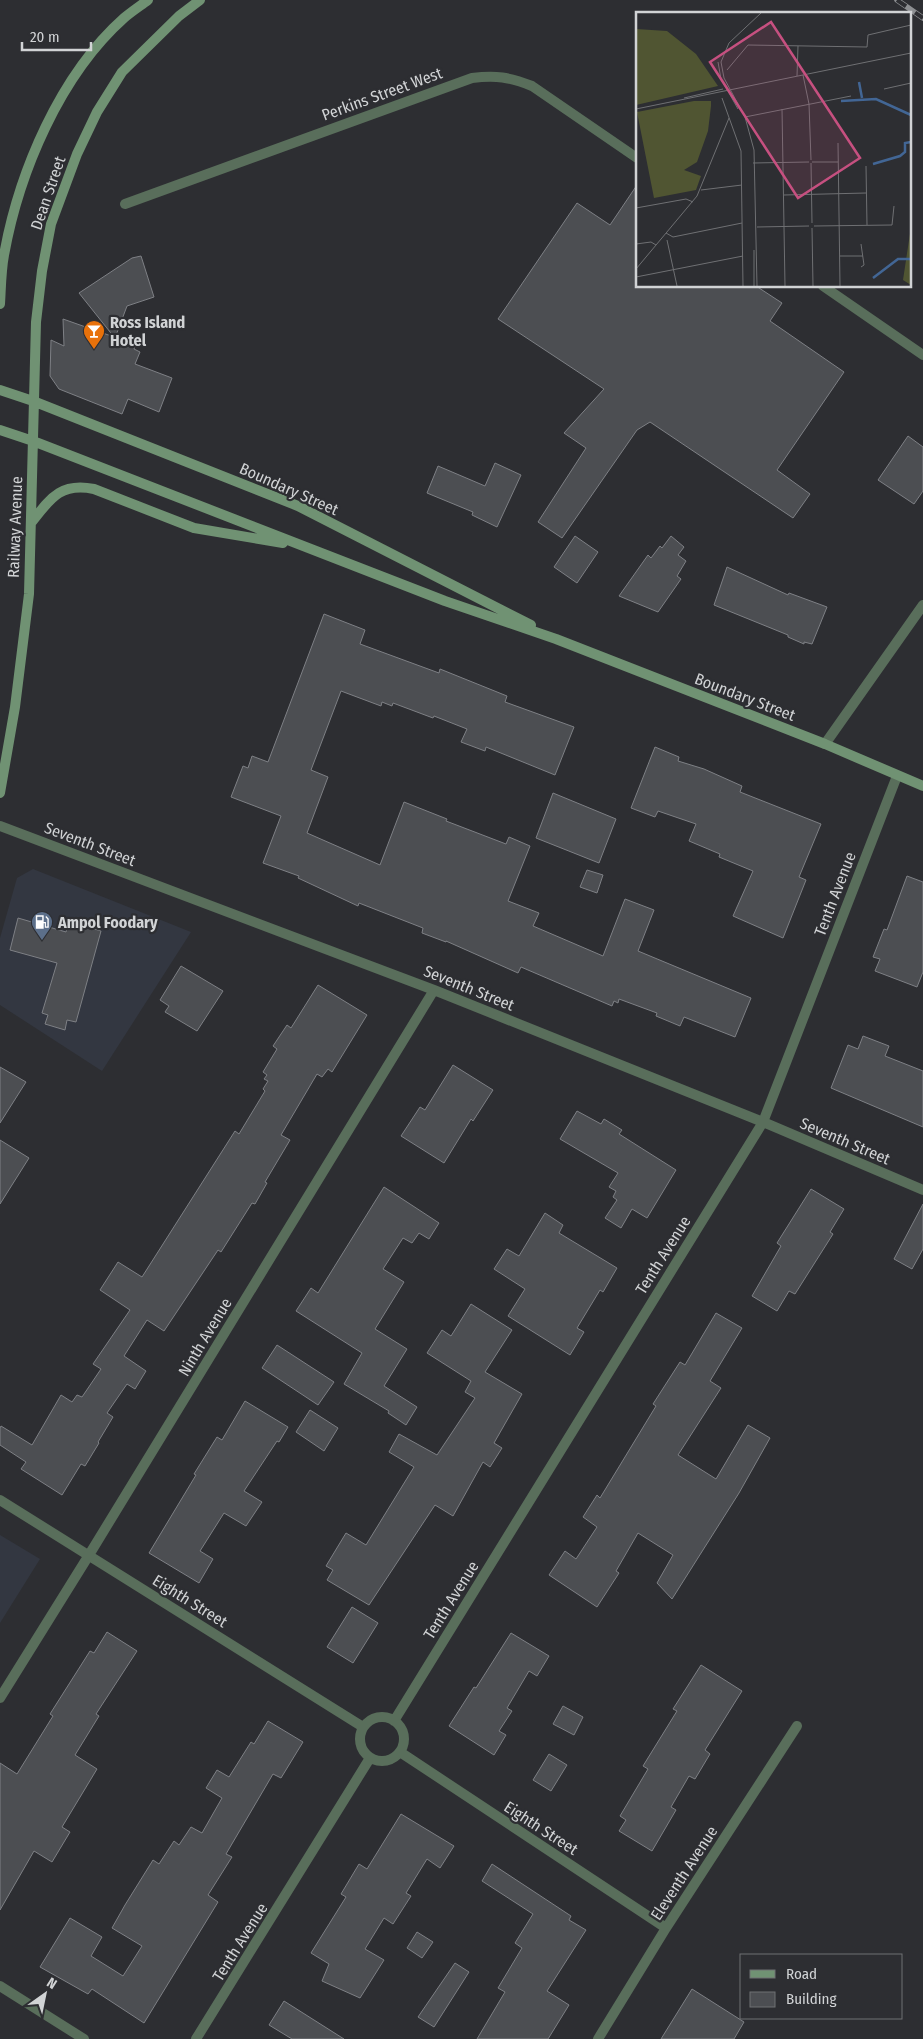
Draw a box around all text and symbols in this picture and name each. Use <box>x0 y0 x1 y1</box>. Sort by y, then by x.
inset map <box>636 12 910 288</box>
scale bar <box>22 20 91 52</box>
text: 20 m <box>30 28 60 46</box>
street label: Perkins Street West <box>319 63 446 125</box>
street label: Dean Street <box>27 153 70 232</box>
place label: Ross Island Hotel <box>110 313 185 350</box>
bar icon: Ross Island Hotel <box>82 319 106 350</box>
street label: Boundary Street <box>237 459 342 520</box>
street label: Railway Avenue <box>4 476 26 578</box>
street label: Boundary Street <box>692 669 799 725</box>
street label: Seventh Street <box>42 818 139 870</box>
street label: Tenth Avenue <box>810 849 860 939</box>
fuel station icon: Ampol Foodary <box>30 910 54 941</box>
place label: Ampol Foodary <box>57 913 158 932</box>
street label: Seventh Street <box>421 961 518 1015</box>
street label: Seventh Street <box>797 1114 894 1169</box>
street label: Tenth Avenue <box>632 1212 695 1298</box>
street label: Ninth Avenue <box>174 1294 236 1379</box>
street label: Tenth Avenue <box>420 1557 483 1643</box>
street label: Eighth Street <box>149 1571 231 1632</box>
street label: Eighth Street <box>500 1797 582 1859</box>
street label: Eleventh Avenue <box>647 1822 722 1924</box>
street label: Tenth Avenue <box>209 1899 272 1985</box>
legend <box>740 1954 903 2019</box>
text: Road <box>786 1965 817 1983</box>
north arrow <box>20 1969 70 2019</box>
text: N <box>44 1974 60 1993</box>
text: Building <box>786 1990 837 2008</box>

